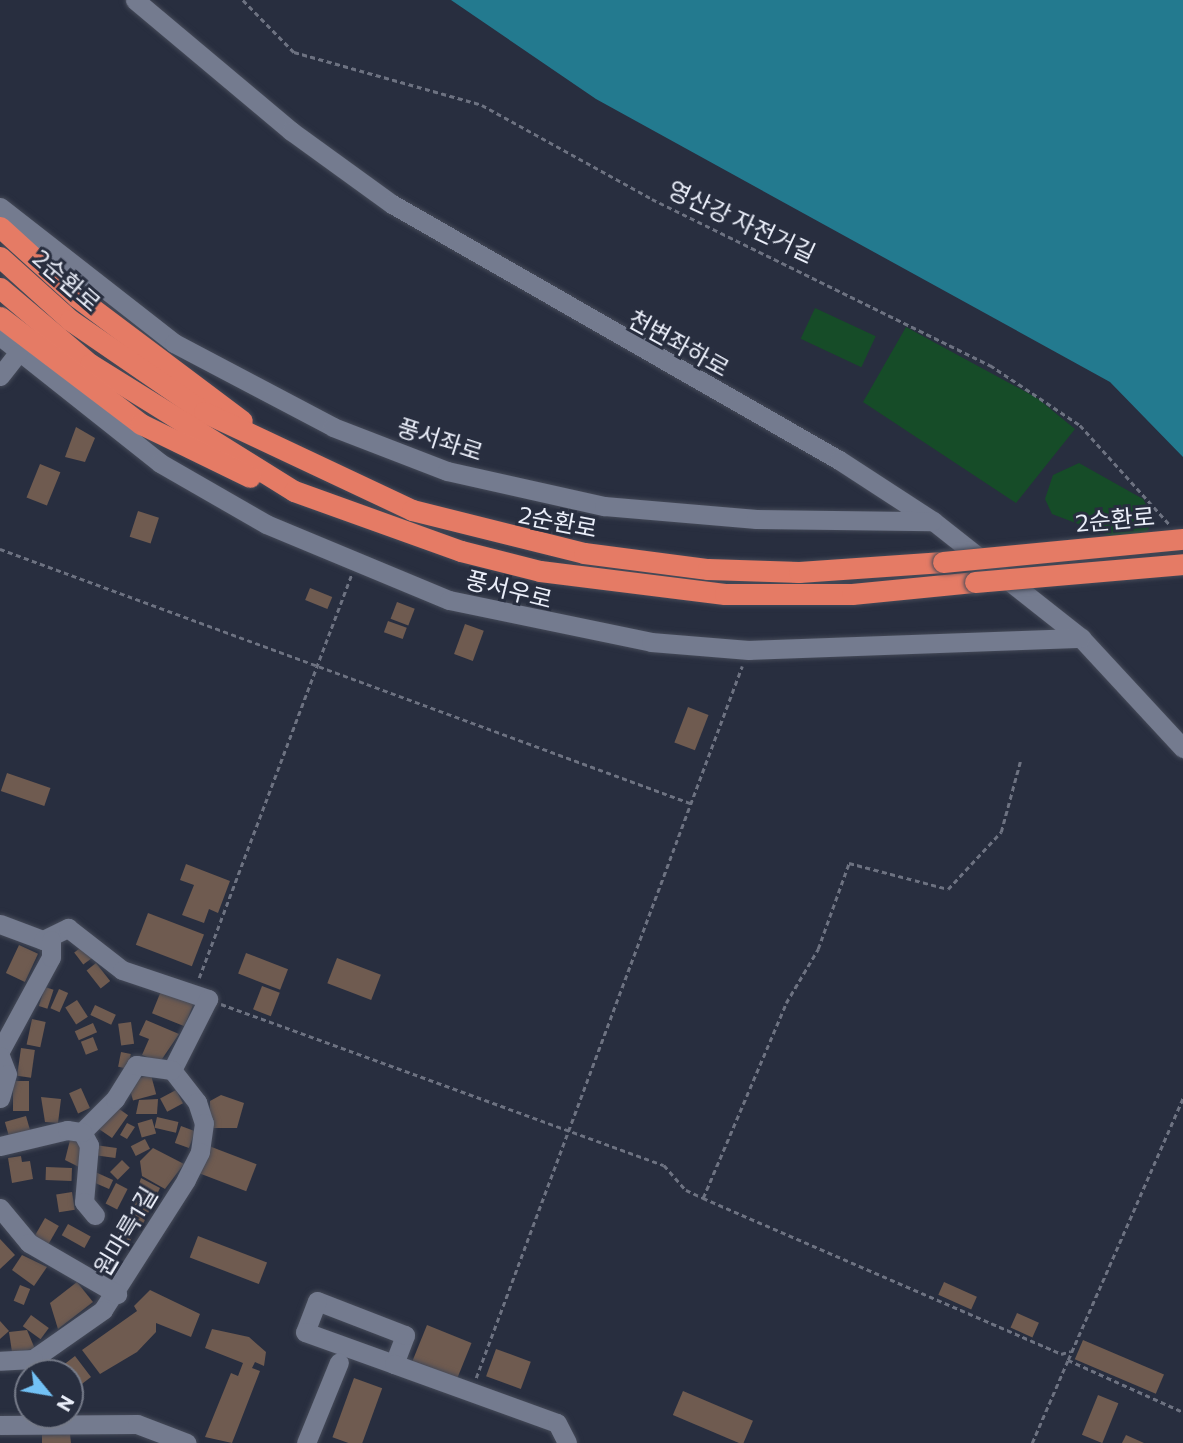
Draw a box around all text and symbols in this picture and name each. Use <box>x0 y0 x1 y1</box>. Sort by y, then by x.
street label: 영산강 자전거길 <box>664 174 820 268</box>
street label: 2순환로 <box>28 243 106 317</box>
street label: 천변좌하로 <box>624 304 734 382</box>
street label: 풍서좌로 <box>394 412 486 466</box>
street label: 2순환로 <box>516 499 600 543</box>
street label: 2순환로 <box>1074 501 1156 537</box>
street label: 풍서우로 <box>463 564 555 614</box>
street label: 원마륵1길 <box>87 1181 163 1281</box>
north arrow <box>14 1359 84 1429</box>
text: N <box>52 1392 79 1416</box>

